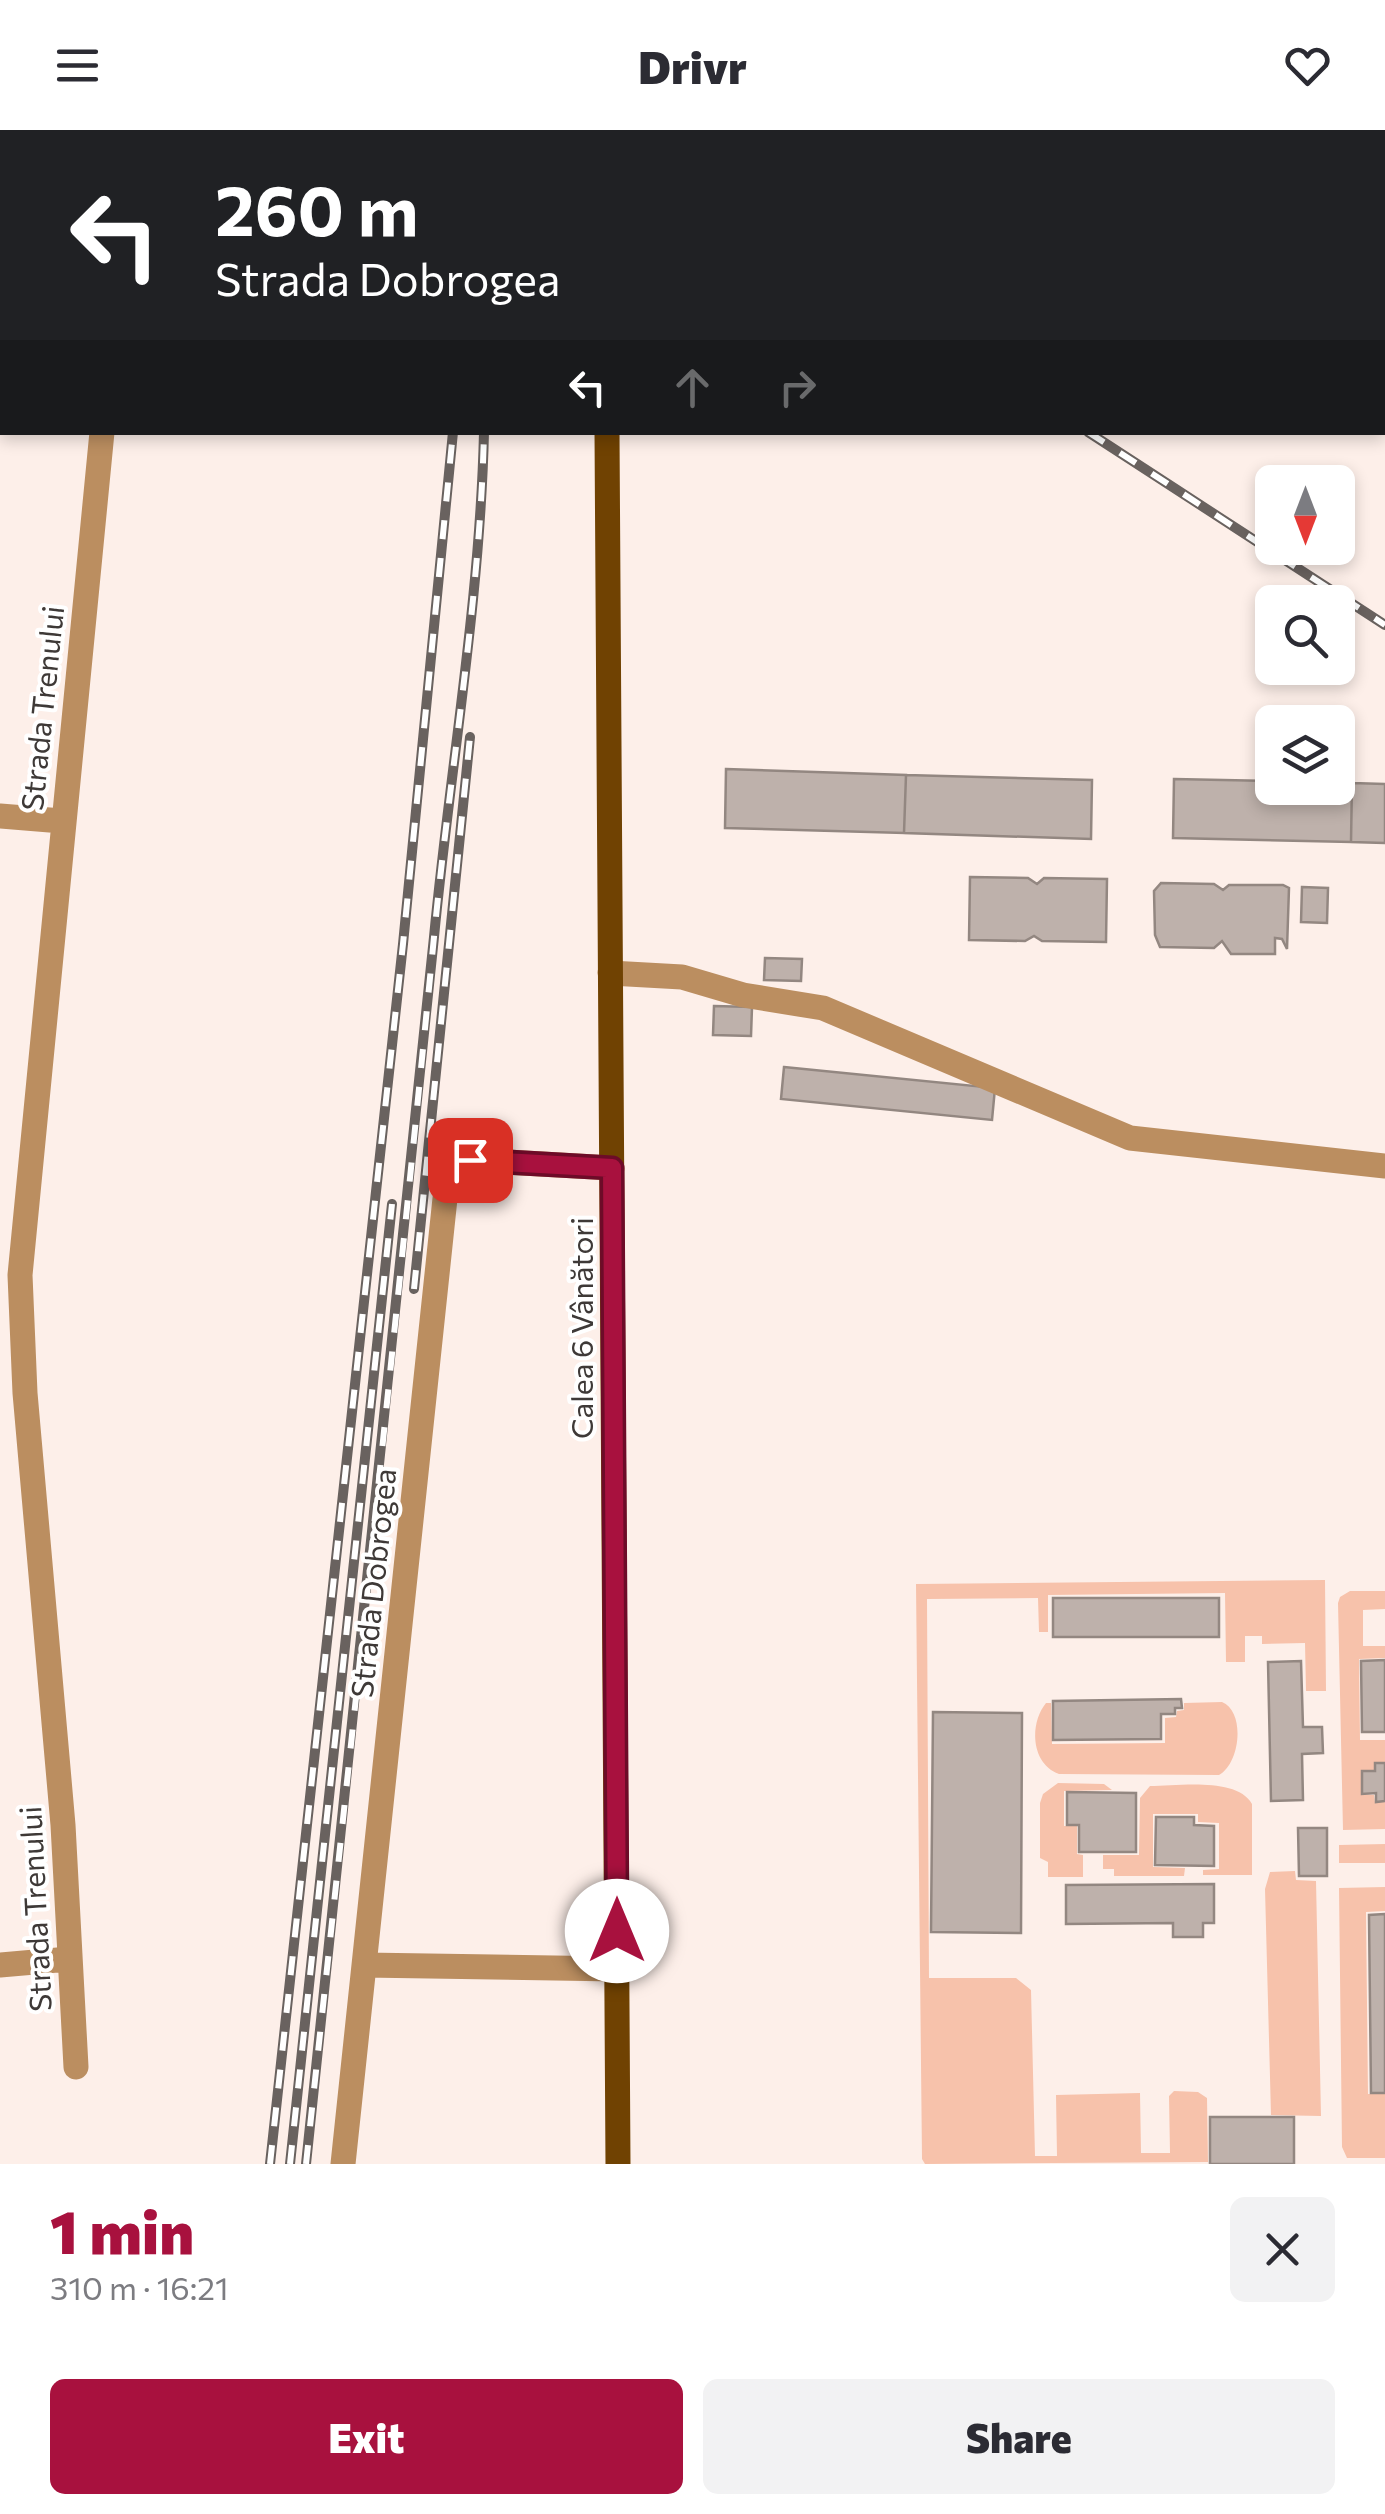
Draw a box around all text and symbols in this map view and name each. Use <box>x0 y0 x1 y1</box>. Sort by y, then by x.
icon: menu <box>50 38 105 93</box>
text: Drivr <box>638 38 747 93</box>
icon: heart <box>1280 38 1335 93</box>
text: 260 m <box>215 165 419 250</box>
icon: left <box>50 170 180 300</box>
text: Strada Dobrogea <box>215 250 561 305</box>
icon: left <box>560 360 615 415</box>
icon: ahead <box>665 360 720 415</box>
icon: right <box>770 360 825 415</box>
north arrow <box>1255 465 1355 565</box>
map controls <box>1255 465 1355 805</box>
button: search <box>1255 585 1355 685</box>
street label: Strada Trenului <box>12 604 70 812</box>
button: layers <box>1255 705 1355 805</box>
pin <box>428 1118 513 1203</box>
icon: arrive <box>443 1133 498 1188</box>
street label: Calea 6 Vânători <box>562 1217 599 1439</box>
street label: Strada Dobrogea <box>342 1467 402 1699</box>
street label: Strada Trenului <box>10 1805 58 2013</box>
position arrow <box>565 1879 669 1983</box>
text: 1 min <box>50 2193 194 2266</box>
button: close <box>1230 2197 1335 2302</box>
text: 310 m · 16:21 <box>50 2267 229 2307</box>
button: Exit <box>50 2379 683 2494</box>
button: Share <box>703 2379 1335 2494</box>

